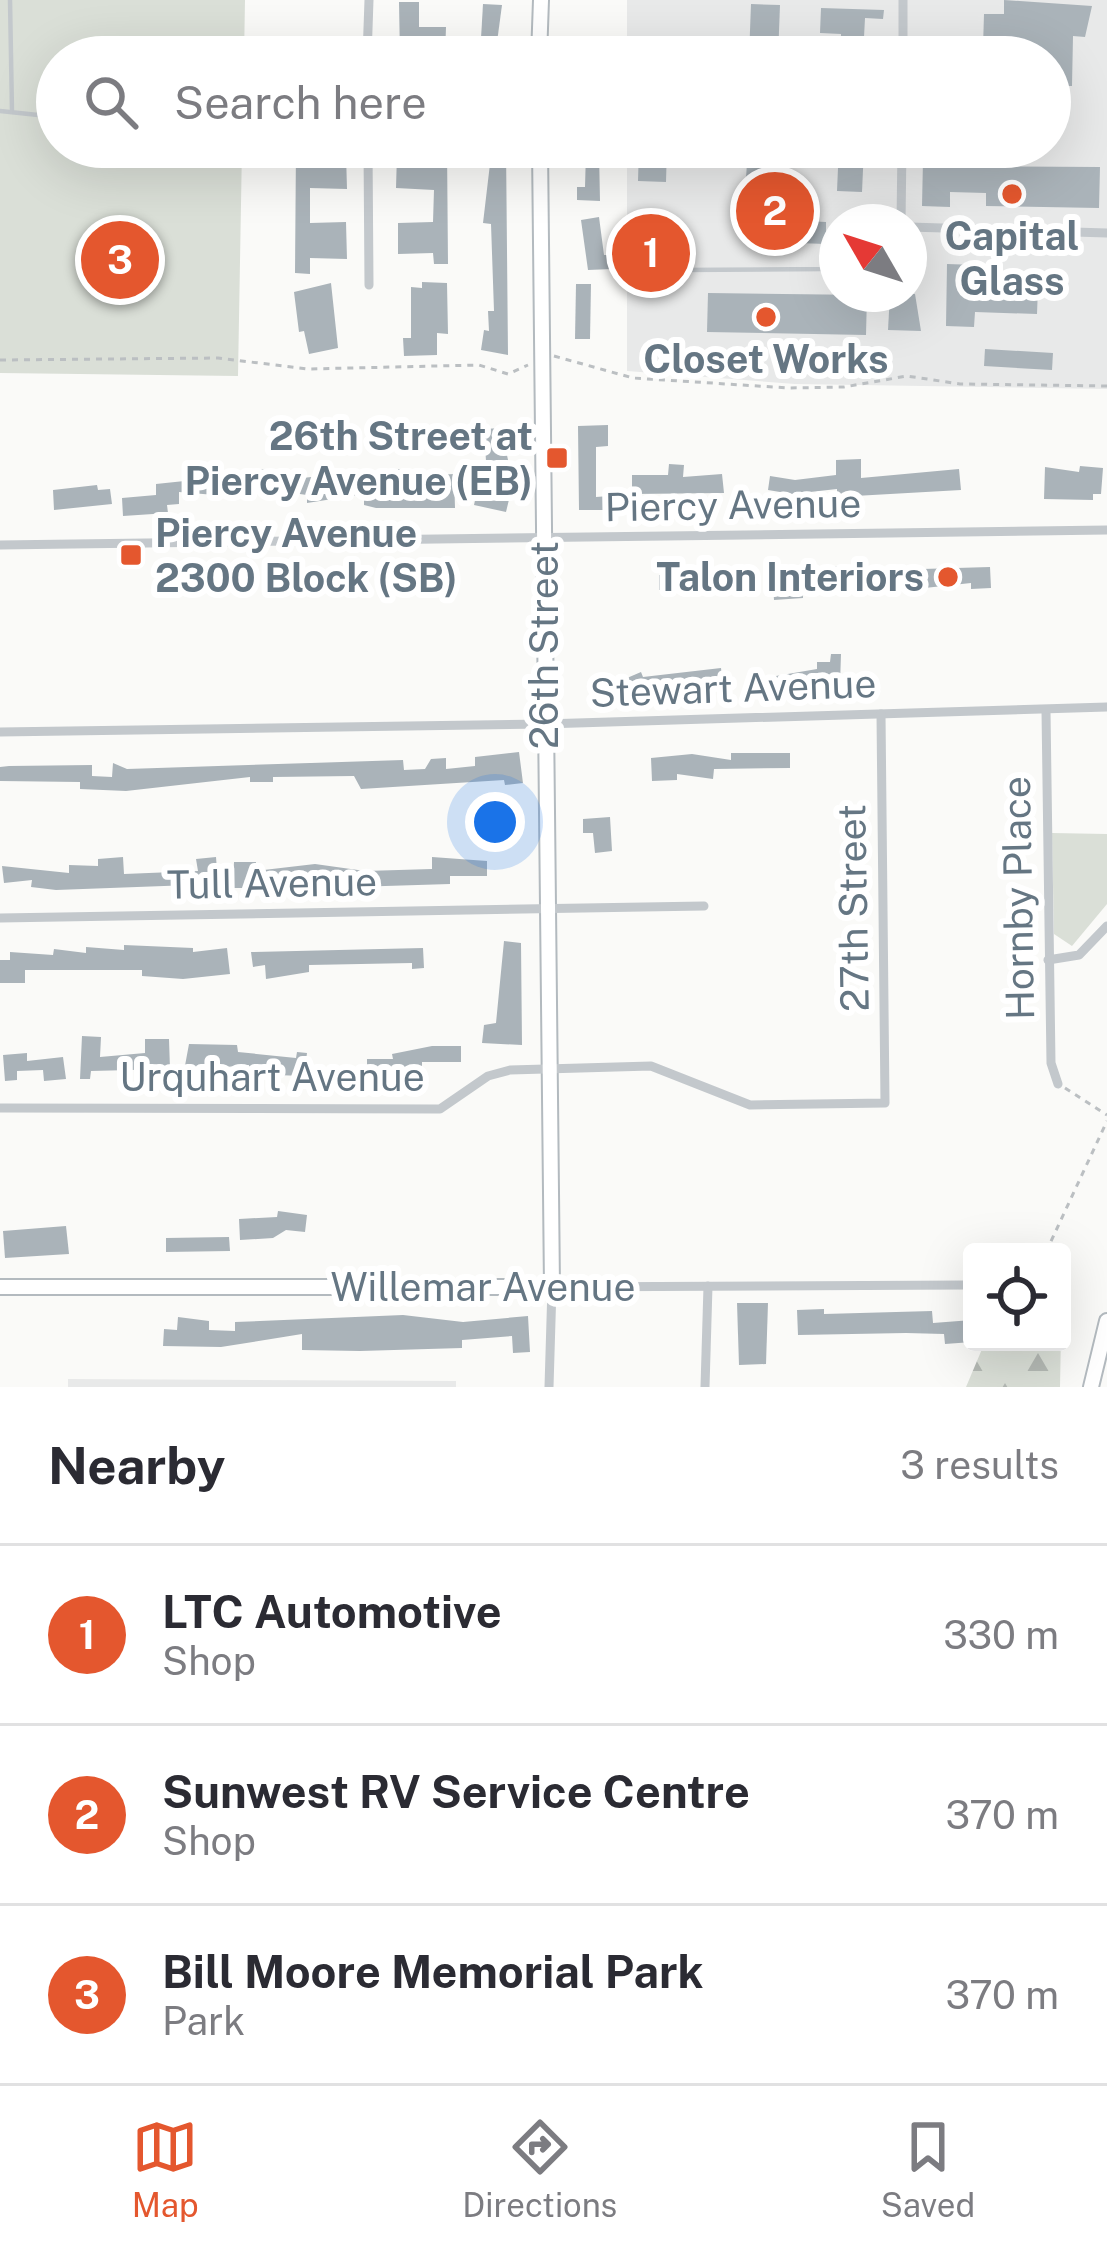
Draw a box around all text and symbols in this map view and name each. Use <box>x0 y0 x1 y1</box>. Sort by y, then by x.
search box <box>36 36 1071 168</box>
icon: search <box>78 69 144 135</box>
text: Search here <box>174 76 427 129</box>
pin: 2 <box>736 166 814 256</box>
marker: Capital Glass <box>999 181 1025 207</box>
north arrow <box>819 204 927 312</box>
pin: 1 <box>612 208 690 298</box>
place label: Capital Glass <box>945 213 1079 304</box>
pin: 3 <box>81 215 159 305</box>
marker: Closet Works <box>753 304 779 330</box>
place label: Closet Works <box>643 336 889 382</box>
place label: 26th Street at Piercy Avenue (EB) <box>185 413 533 504</box>
marker: 26th Street at Piercy Avenue (EB) <box>544 445 570 471</box>
street label: Piercy Avenue <box>604 480 862 530</box>
place label: Piercy Avenue 2300 Block (SB) <box>155 510 458 601</box>
street label: 26th Street <box>521 541 567 749</box>
marker: Piercy Avenue 2300 Block (SB) <box>118 542 144 568</box>
place label: Talon Interiors <box>656 554 924 600</box>
marker: Talon Interiors <box>935 564 961 590</box>
street label: Stewart Avenue <box>589 660 877 716</box>
street label: Hornby Place <box>993 776 1043 1020</box>
your location <box>465 792 525 852</box>
street label: 27th Street <box>828 804 878 1012</box>
street label: Tull Avenue <box>166 858 378 908</box>
street label: Urquhart Avenue <box>119 1054 425 1100</box>
map controls <box>963 1243 1071 1351</box>
button: locate <box>963 1243 1071 1351</box>
street label: Willemar Avenue <box>330 1264 636 1310</box>
text: Nearby <box>48 1436 225 1495</box>
text: 3 results <box>900 1442 1059 1488</box>
text: LTC Automotive <box>162 1585 502 1638</box>
text: 1 <box>79 1612 95 1658</box>
text: 330 m <box>943 1612 1059 1658</box>
text: Shop <box>162 1638 256 1684</box>
text: Sunwest RV Service Centre <box>162 1765 750 1818</box>
text: 2 <box>75 1792 99 1838</box>
text: 370 m <box>945 1792 1059 1838</box>
text: Shop <box>162 1818 256 1864</box>
text: Bill Moore Memorial Park <box>162 1945 704 1998</box>
text: 3 <box>74 1972 100 2018</box>
text: 370 m <box>945 1972 1059 2018</box>
text: Park <box>162 1998 245 2044</box>
tab: Map <box>132 2114 199 2224</box>
tab: Directions <box>462 2114 617 2224</box>
tab: Saved <box>881 2114 975 2224</box>

